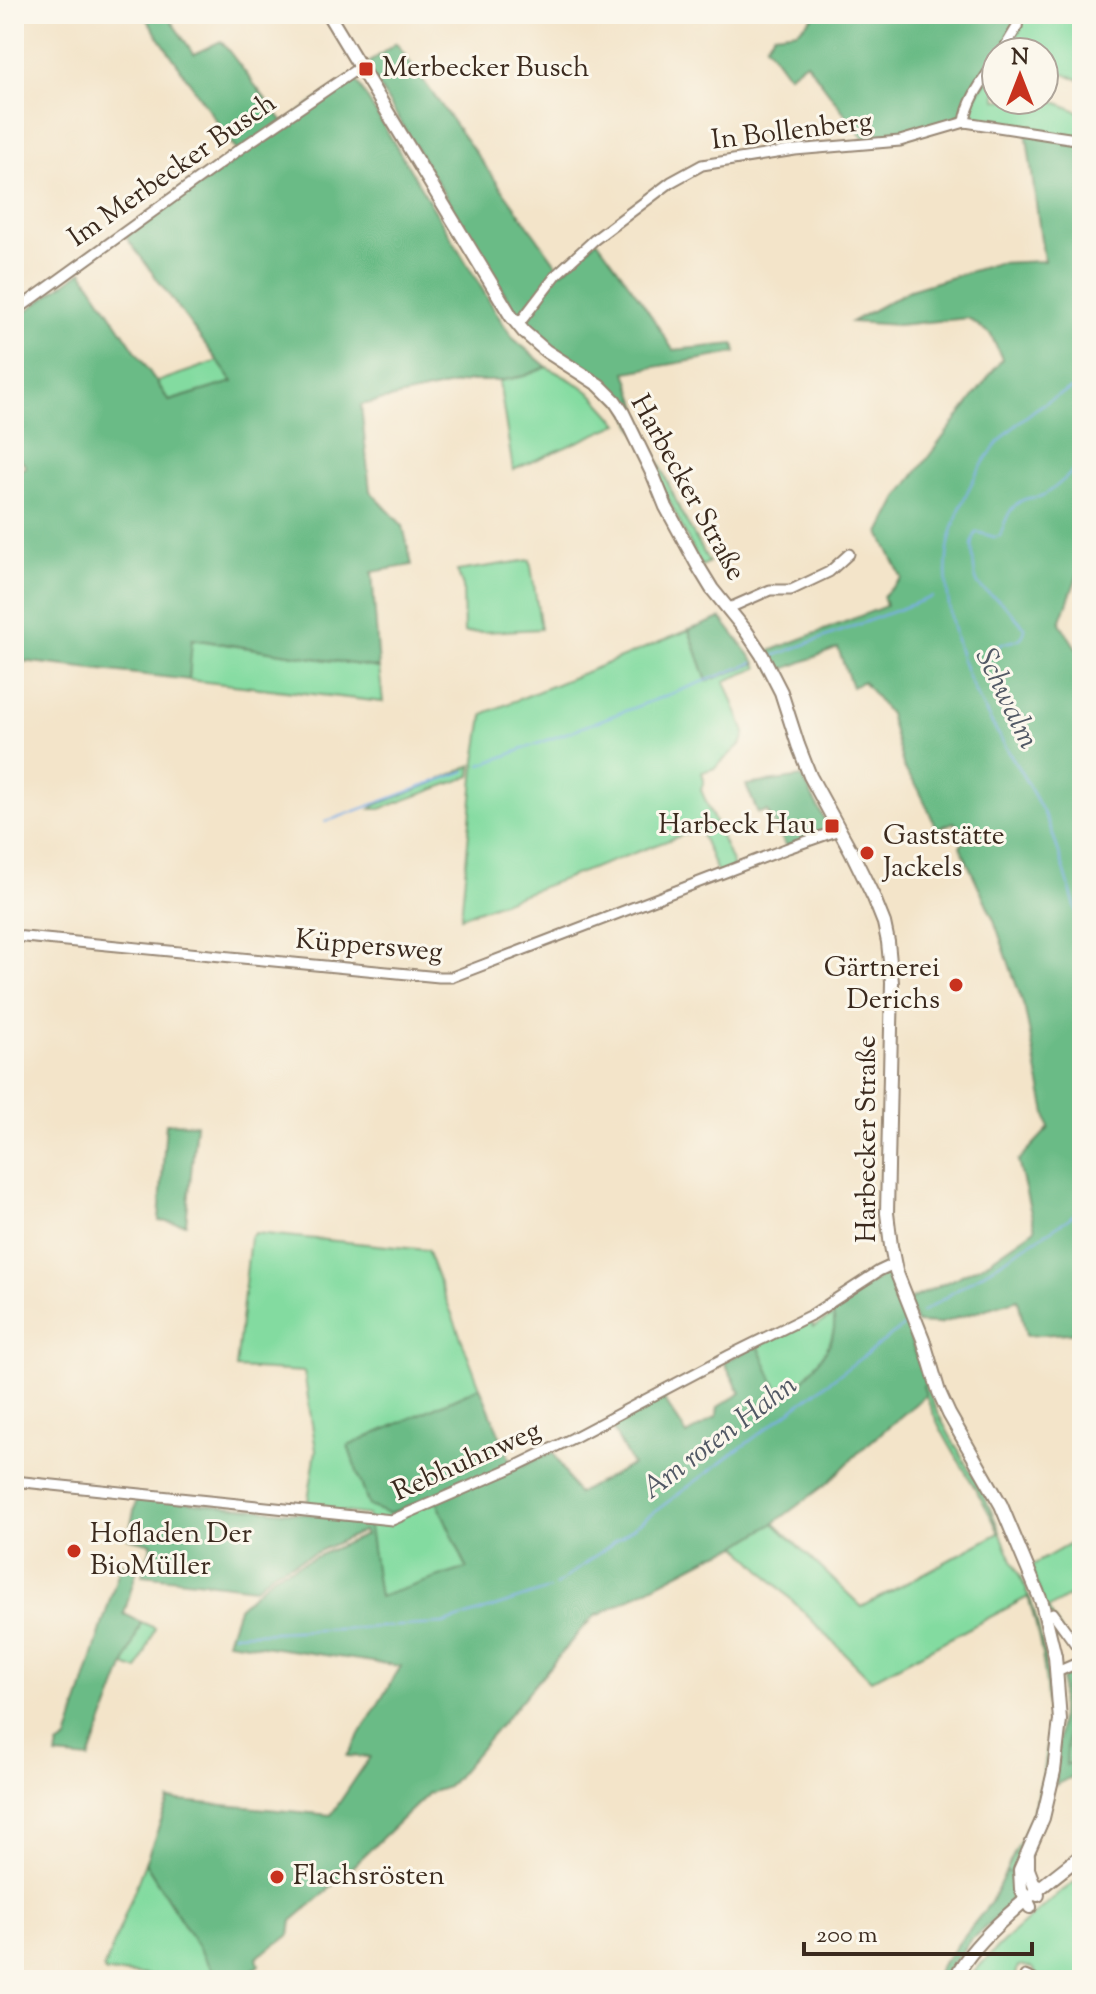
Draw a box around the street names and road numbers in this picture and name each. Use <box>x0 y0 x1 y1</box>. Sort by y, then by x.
street label: Im Merbecker Busch <box>61 84 285 258</box>
street label: In Bollenberg <box>709 102 875 162</box>
street label: Harbecker Straße <box>619 388 755 588</box>
street label: Küppersweg <box>294 921 444 973</box>
street label: Harbecker Straße <box>848 1035 888 1243</box>
street label: Rebhuhnweg <box>386 1411 548 1513</box>

